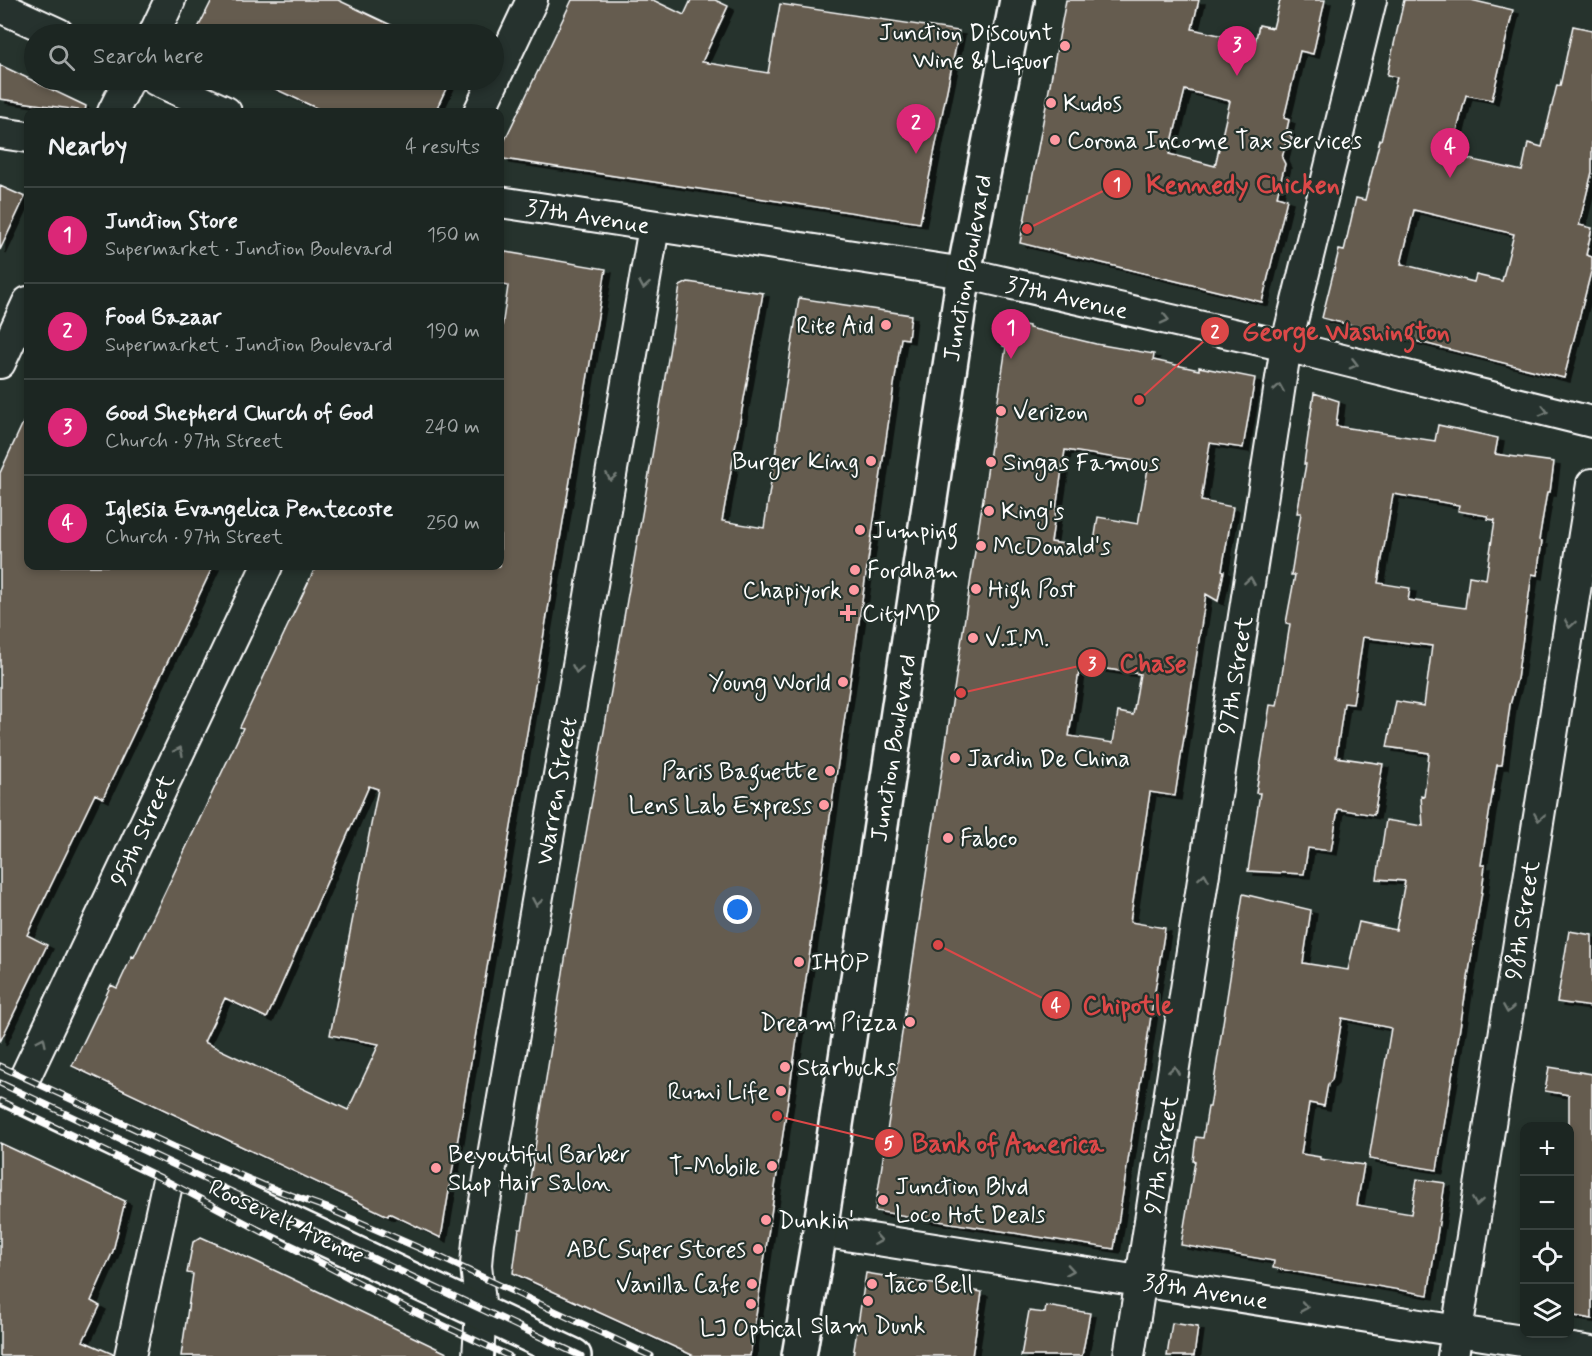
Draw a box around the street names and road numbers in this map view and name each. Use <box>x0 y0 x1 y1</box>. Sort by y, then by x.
street label: Junction Boulevard <box>937 172 1000 364</box>
street label: 37th Avenue <box>524 192 652 243</box>
street label: 37th Avenue <box>1002 269 1131 328</box>
street label: 97th Street <box>1212 614 1261 737</box>
street label: Junction Boulevard <box>864 652 925 844</box>
street label: Warren Street <box>529 715 586 868</box>
street label: 95th Street <box>104 770 183 892</box>
street label: 98th Street <box>1499 858 1548 982</box>
street label: 97th Street <box>1138 1094 1187 1217</box>
street label: Roosevelt Avenue <box>203 1173 369 1272</box>
street label: 38th Avenue <box>1141 1267 1271 1318</box>

